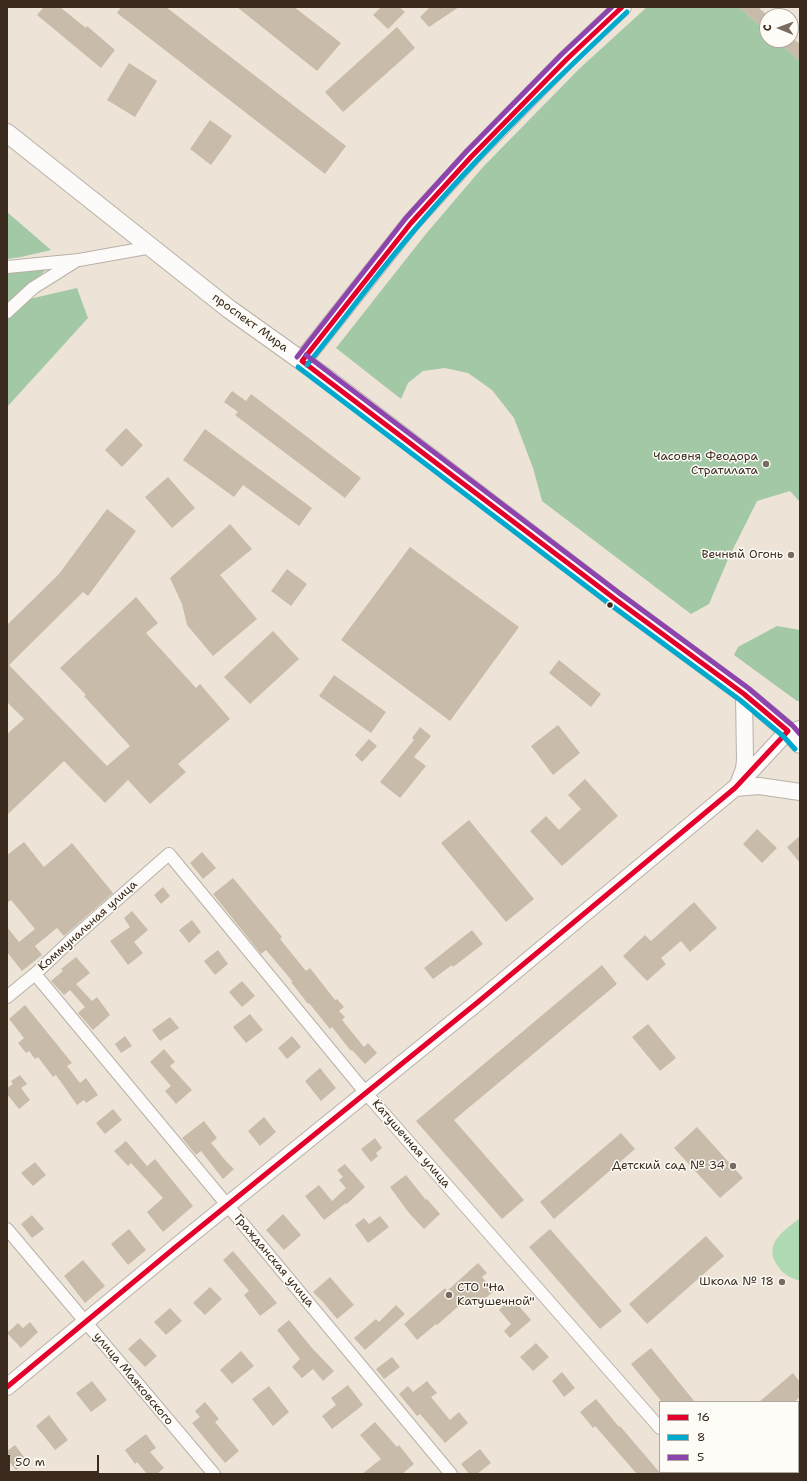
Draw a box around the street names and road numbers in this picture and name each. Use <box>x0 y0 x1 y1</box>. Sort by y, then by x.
street label: проспект Мира <box>209 291 291 355</box>
street label: Коммунальная улица <box>35 878 141 974</box>
street label: Катушечная улица <box>369 1097 453 1191</box>
street label: Гражданская улица <box>231 1212 317 1310</box>
street label: улица Маяковского <box>90 1330 176 1428</box>

